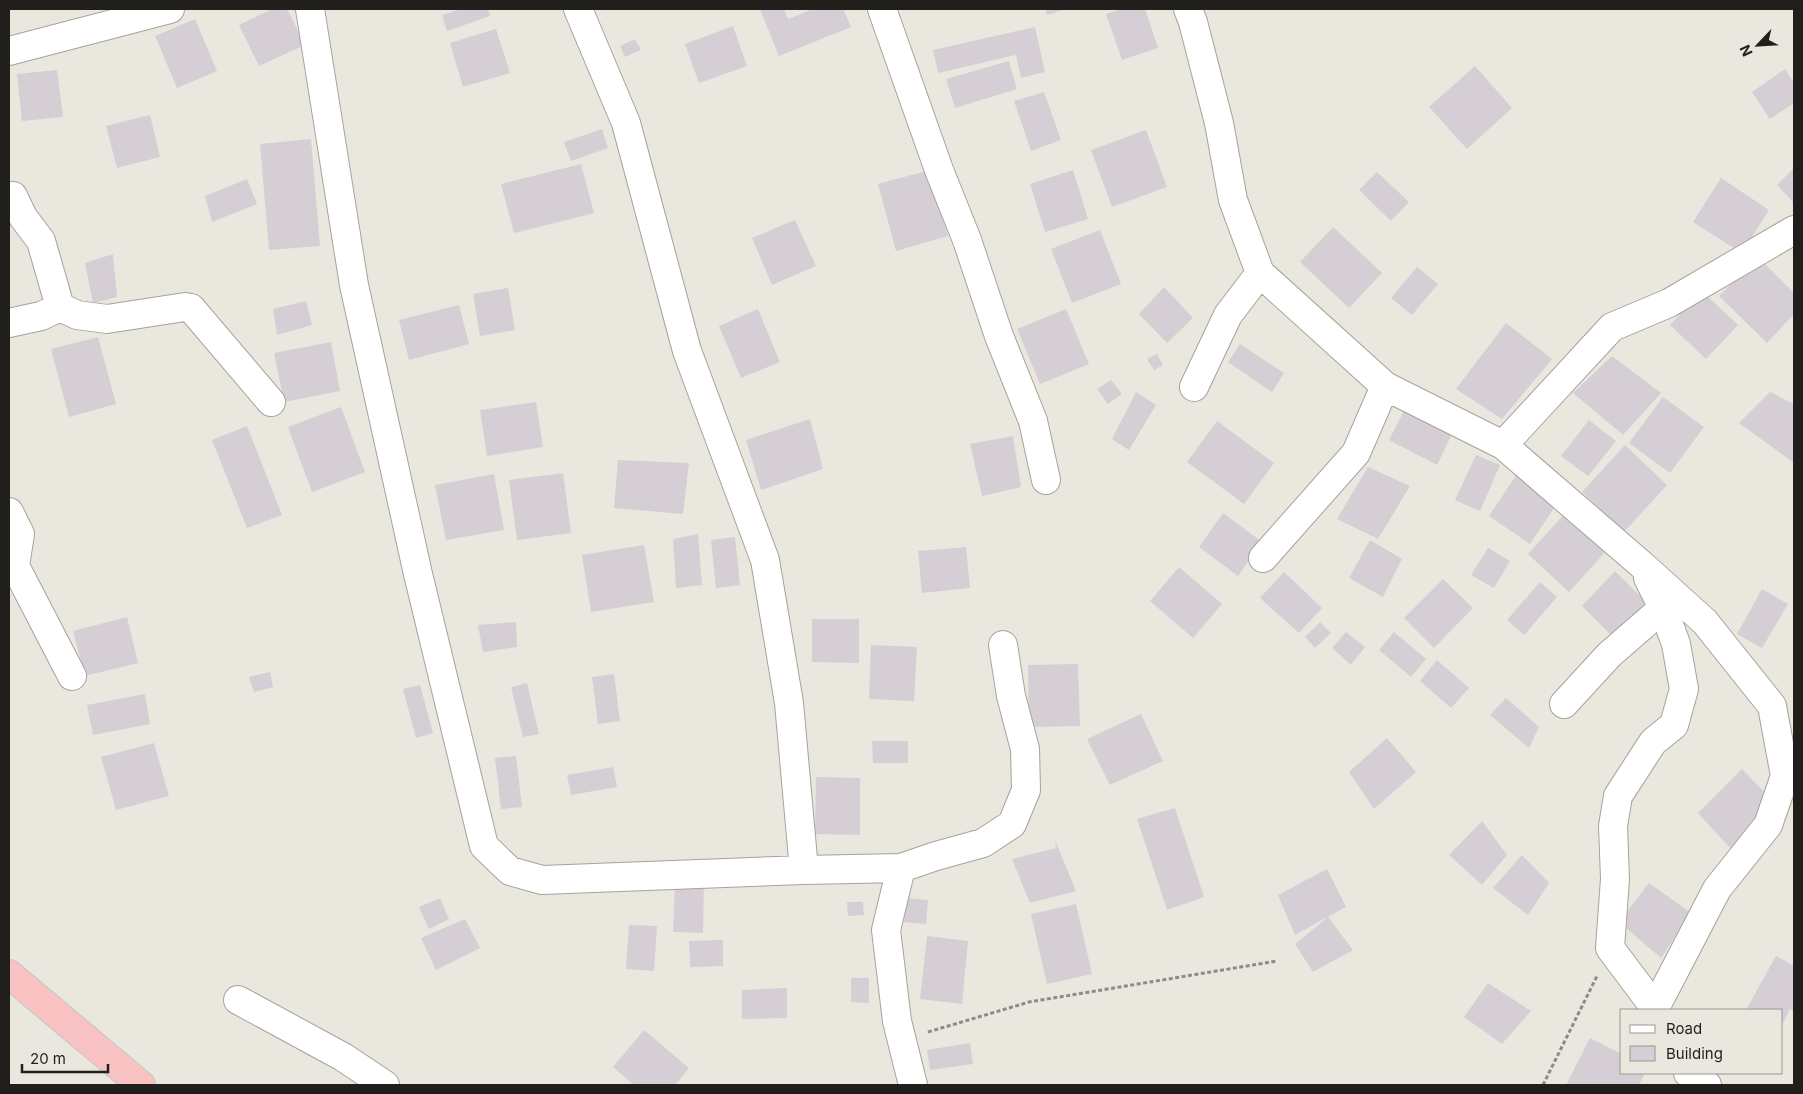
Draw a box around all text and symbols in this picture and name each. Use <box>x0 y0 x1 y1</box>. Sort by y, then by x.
north arrow <box>1733 20 1783 70</box>
text: N <box>1736 42 1756 59</box>
legend <box>1620 1009 1783 1074</box>
text: Road <box>1666 1019 1702 1038</box>
scale bar <box>22 1042 109 1074</box>
text: Building <box>1666 1044 1723 1063</box>
text: 20 m <box>30 1049 66 1068</box>

